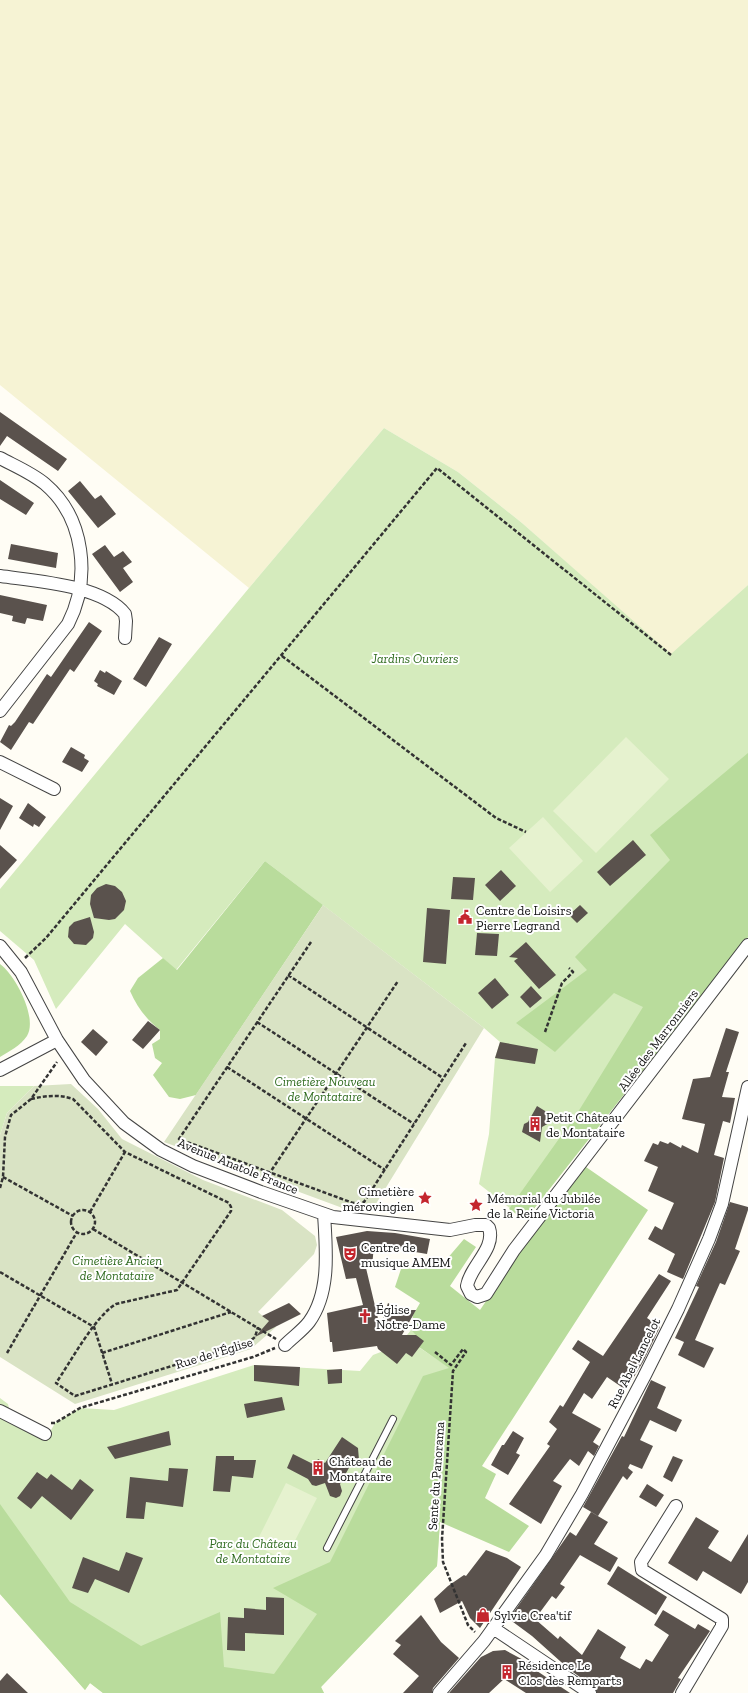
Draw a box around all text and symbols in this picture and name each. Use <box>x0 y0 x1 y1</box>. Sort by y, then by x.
park label: Jardins Ouvriers <box>371 651 458 666</box>
place label: Centre de Loisirs Pierre Legrand <box>476 903 572 933</box>
public building icon: Centre de Loisirs Pierre Legrand <box>457 909 473 925</box>
street label: Allée des Marronniers <box>615 986 701 1094</box>
park label: Cimetière Nouveau de Montataire <box>275 1074 376 1104</box>
place label: Petit Château de Montataire <box>546 1110 625 1140</box>
building icon: Petit Château de Montataire <box>527 1116 543 1132</box>
street label: Avenue Anatole France <box>176 1135 300 1197</box>
place label: Cimetière mérovingien <box>343 1184 415 1214</box>
place icon: Cimetière mérovingien <box>417 1190 433 1206</box>
place label: Mémorial du Jubilée de la Reine Victoria <box>487 1191 600 1221</box>
place icon: Mémorial du Jubilée de la Reine Victoria <box>468 1197 484 1213</box>
place label: Centre de musique AMEM <box>361 1240 451 1270</box>
theatre icon: Centre de musique AMEM <box>342 1246 358 1262</box>
park label: Cimetière Ancien de Montataire <box>72 1253 162 1283</box>
place label: Église Notre-Dame <box>376 1302 445 1332</box>
church icon: Église Notre-Dame <box>357 1308 373 1324</box>
street label: Rue Abel Lancelot <box>605 1315 663 1411</box>
street label: Rue de l'Église <box>174 1334 254 1372</box>
street label: Sente du Panorama <box>425 1421 447 1531</box>
place label: Château de Montataire <box>329 1454 392 1484</box>
building icon: Château de Montataire <box>310 1460 326 1476</box>
park label: Parc du Château de Montataire <box>209 1536 297 1566</box>
shop icon: Sylvie Crea'tif <box>475 1607 491 1623</box>
place label: Sylvie Crea'tif <box>494 1608 572 1623</box>
place label: Résidence Le Clos des Remparts <box>518 1658 622 1688</box>
building icon: Résidence Le Clos des Remparts <box>499 1664 515 1680</box>

